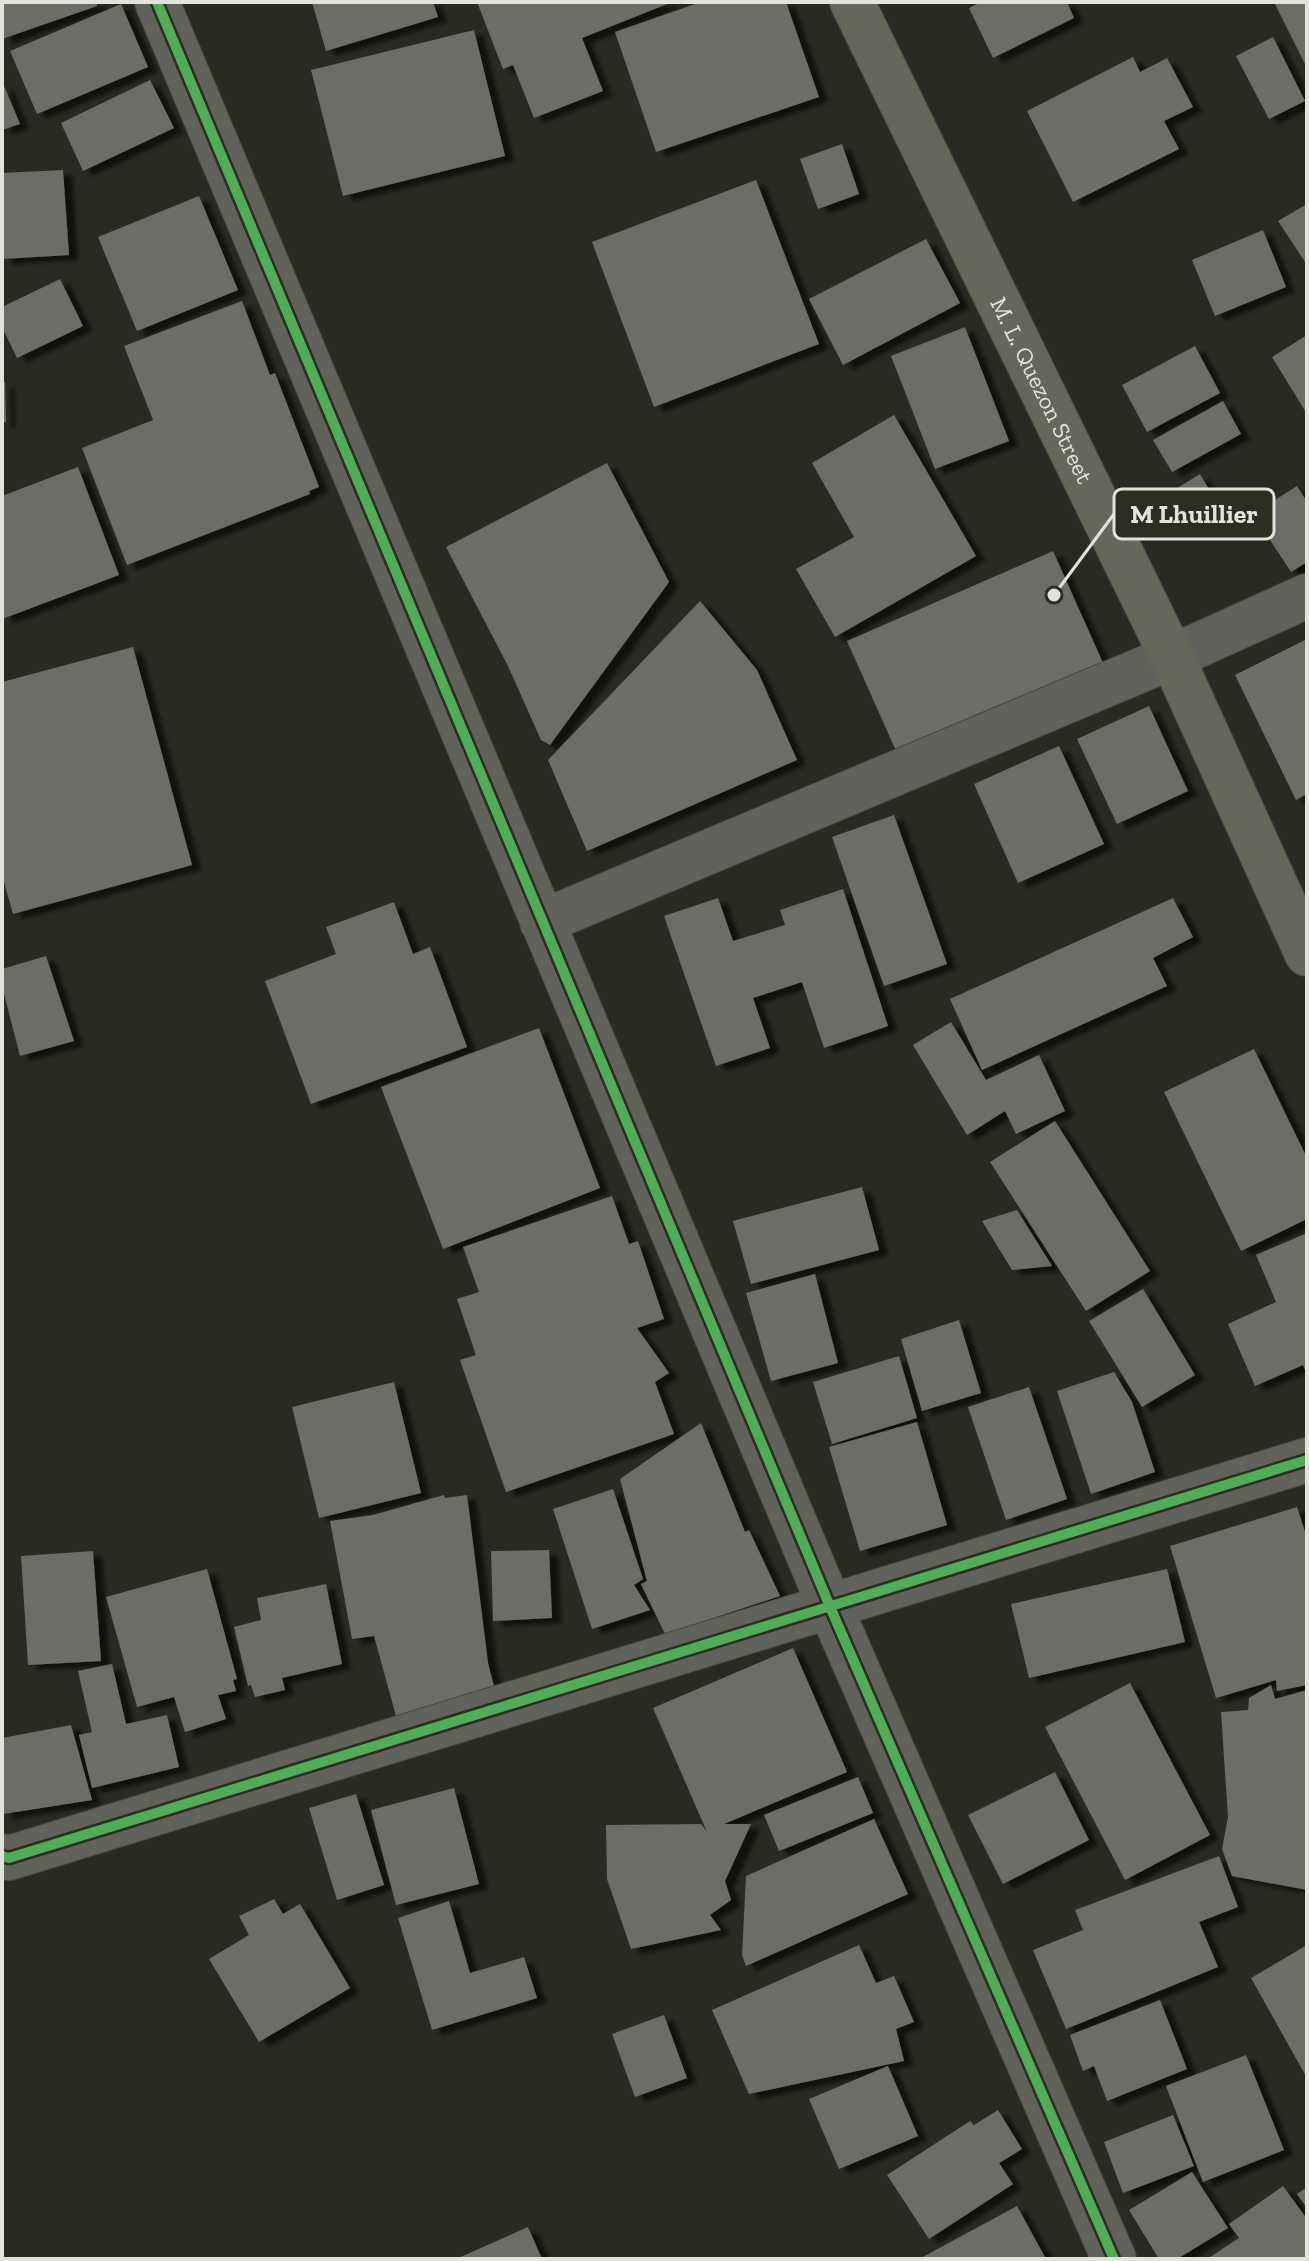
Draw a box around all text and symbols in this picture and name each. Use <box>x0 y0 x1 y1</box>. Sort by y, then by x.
street label: M. L. Quezon Street <box>984 292 1100 488</box>
callout: M Lhuillier <box>1114 489 1274 539</box>
text: M Lhuillier <box>1130 498 1258 530</box>

